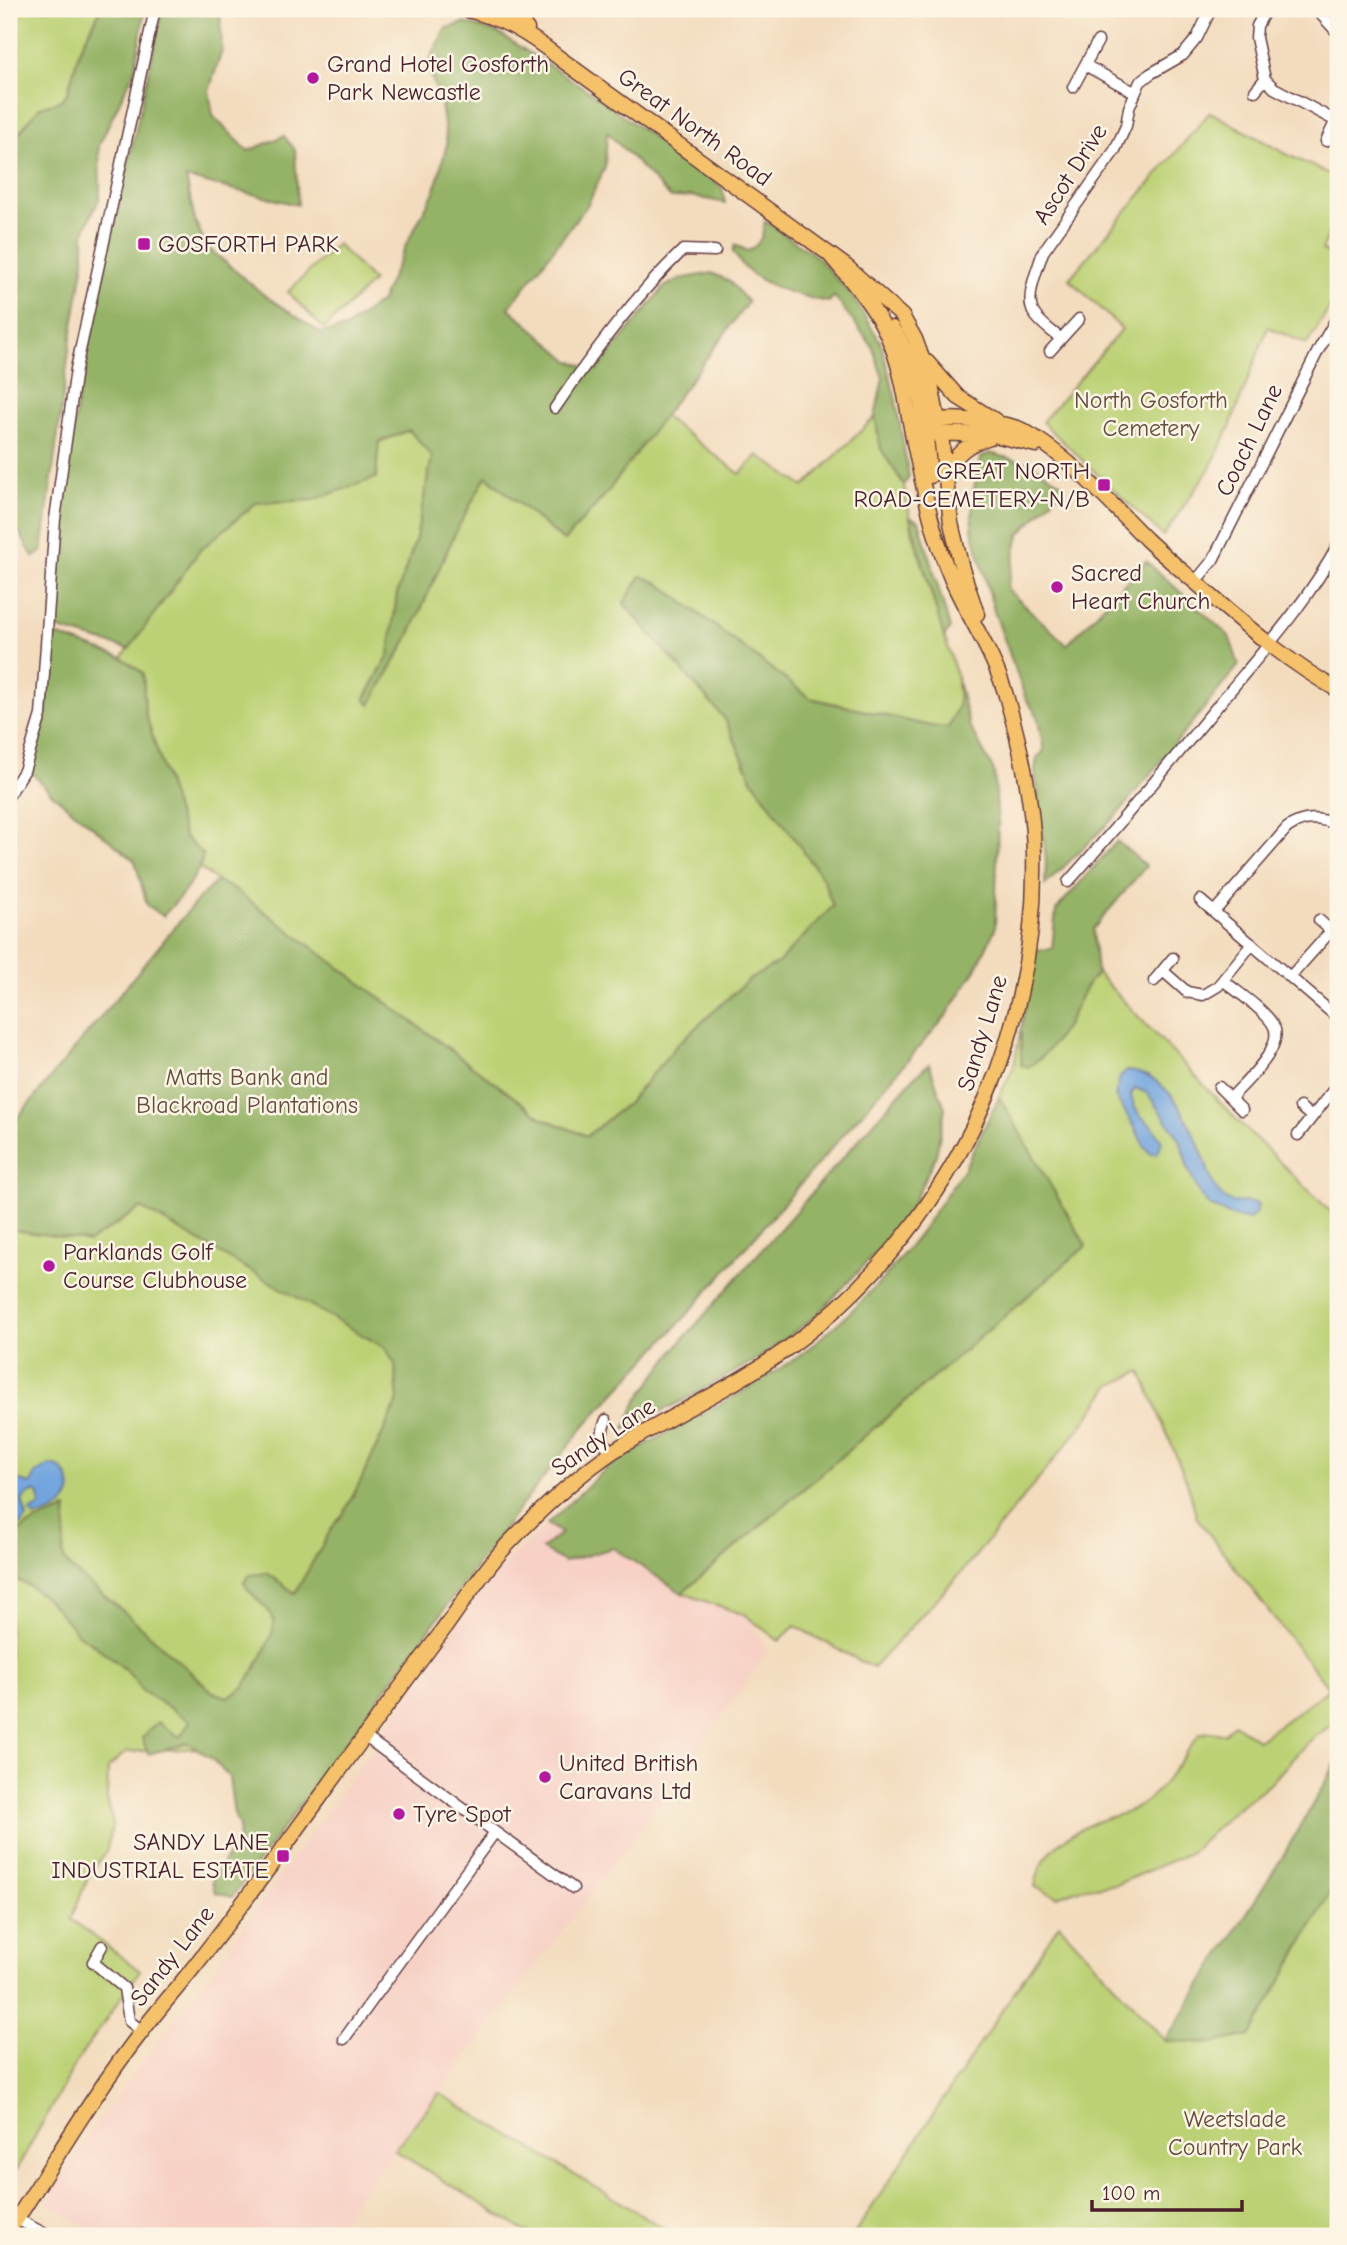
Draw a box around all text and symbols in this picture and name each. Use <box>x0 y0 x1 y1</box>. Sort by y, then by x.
place label: Grand Hotel Gosforth Park Newcastle <box>327 50 549 106</box>
street label: Great North Road <box>613 62 777 192</box>
marker: Grand Hotel Gosforth Park Newcastle <box>305 70 321 86</box>
street label: Ascot Drive <box>1027 118 1113 230</box>
place label: GOSFORTH PARK <box>158 230 339 258</box>
marker: GOSFORTH PARK <box>136 236 152 252</box>
street label: Coach Lane <box>1210 379 1288 501</box>
park label: North Gosforth Cemetery <box>1074 386 1228 442</box>
place label: GREAT NORTH ROAD-CEMETERY-N/B <box>854 457 1090 513</box>
marker: GREAT NORTH ROAD-CEMETERY-N/B <box>1096 477 1112 493</box>
place label: Sacred Heart Church <box>1071 559 1210 615</box>
marker: Sacred Heart Church <box>1049 579 1065 595</box>
street label: Sandy Lane <box>951 972 1013 1094</box>
park label: Matts Bank and Blackroad Plantations <box>136 1063 358 1119</box>
place label: Parklands Golf Course Clubhouse <box>63 1238 247 1294</box>
marker: Parklands Golf Course Clubhouse <box>41 1258 57 1274</box>
street label: Sandy Lane <box>546 1392 660 1482</box>
place label: United British Caravans Ltd <box>559 1749 698 1805</box>
marker: United British Caravans Ltd <box>537 1769 553 1785</box>
place label: Tyre Spot <box>413 1800 512 1828</box>
marker: Tyre Spot <box>391 1806 407 1822</box>
place label: SANDY LANE INDUSTRIAL ESTATE <box>51 1828 269 1884</box>
marker: SANDY LANE INDUSTRIAL ESTATE <box>275 1848 291 1864</box>
street label: Sandy Lane <box>124 1900 220 2012</box>
park label: Weetslade Country Park <box>1168 2105 1302 2161</box>
scale bar <box>1092 2168 1242 2212</box>
text: 100 m <box>1102 2181 1160 2205</box>

